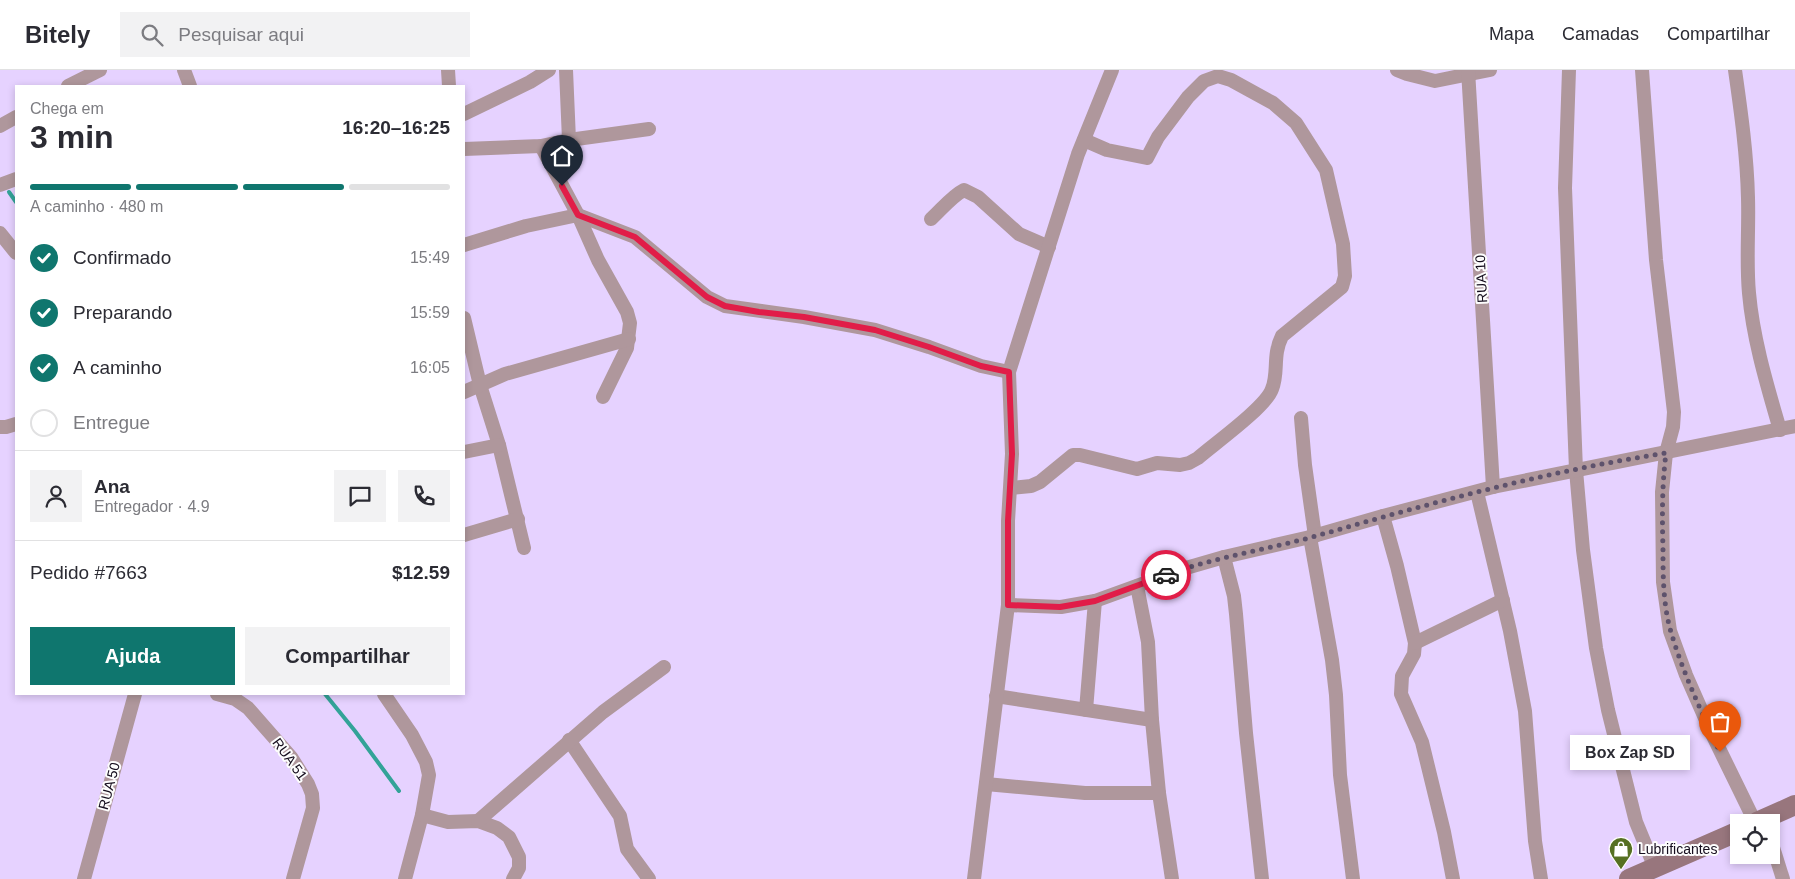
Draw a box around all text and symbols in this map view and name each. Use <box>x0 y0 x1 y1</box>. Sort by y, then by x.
search box <box>120 12 470 57</box>
text: Bitely <box>25 21 90 48</box>
icon: search <box>138 21 166 49</box>
text: Pesquisar aqui <box>178 24 304 45</box>
text: Mapa <box>1489 24 1534 44</box>
text: Camadas <box>1562 24 1639 44</box>
text: Compartilhar <box>1667 24 1770 44</box>
text: Chega em <box>30 100 104 117</box>
text: 16:20–16:25 <box>342 117 450 138</box>
text: 3 min <box>30 119 114 155</box>
pin <box>541 135 583 186</box>
icon: home <box>548 142 576 170</box>
text: A caminho · 480 m <box>30 198 163 215</box>
icon: check <box>30 244 58 272</box>
text: Confirmado <box>73 247 171 268</box>
text: 15:49 <box>410 249 450 266</box>
street label: RUA 10 <box>1472 254 1490 304</box>
icon: check <box>30 299 58 327</box>
text: Preparando <box>73 302 172 323</box>
text: 15:59 <box>410 304 450 321</box>
icon: check <box>30 354 58 382</box>
text: A caminho <box>73 357 162 378</box>
text: 16:05 <box>410 359 450 376</box>
text: Entregue <box>73 412 150 433</box>
button: person <box>30 470 82 522</box>
button: chat <box>334 470 386 522</box>
button: phone <box>398 470 450 522</box>
text: Ana <box>94 476 130 497</box>
text: Entregador · 4.9 <box>94 498 210 515</box>
courier <box>1141 550 1191 600</box>
icon: car <box>1152 561 1180 589</box>
text: Pedido #7663 <box>30 562 147 583</box>
text: $12.59 <box>392 562 450 583</box>
button: Ajuda <box>30 627 235 685</box>
button: Compartilhar <box>245 627 450 685</box>
pin <box>1699 701 1741 752</box>
icon: bag <box>1706 708 1734 736</box>
callout: Box Zap SD <box>1570 734 1690 770</box>
street label: RUA 51 <box>269 735 311 783</box>
text: Box Zap SD <box>1585 744 1675 761</box>
street label: RUA 50 <box>95 760 123 811</box>
map controls <box>1730 814 1780 864</box>
button: locate <box>1730 814 1780 864</box>
shop icon: Lubrificantes <box>1608 836 1634 870</box>
place label: Lubrificantes <box>1638 841 1717 857</box>

